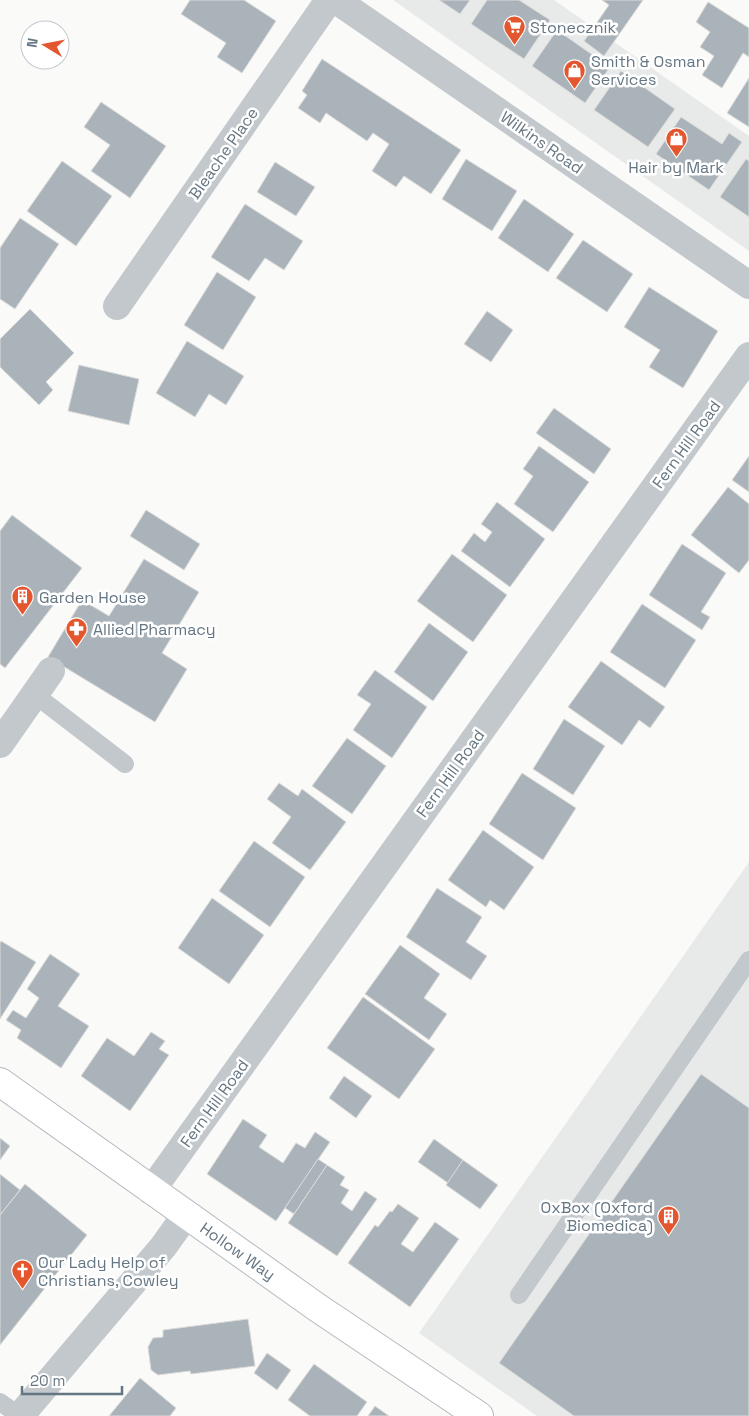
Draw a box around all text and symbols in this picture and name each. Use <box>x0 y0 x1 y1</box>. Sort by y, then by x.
supermarket icon: Stonecznik <box>502 15 526 46</box>
place label: Stonecznik <box>530 17 616 38</box>
north arrow <box>20 20 70 70</box>
text: N <box>23 37 42 49</box>
place label: Smith & Osman Services <box>591 51 705 90</box>
shop icon: Smith & Osman Services <box>563 58 587 89</box>
street label: Bleache Place <box>184 103 263 203</box>
street label: Wilkins Road <box>496 106 587 179</box>
shop icon: Hair by Mark <box>664 126 688 157</box>
place label: Hair by Mark <box>628 157 724 178</box>
street label: Fern Hill Road <box>647 396 725 492</box>
building icon: Garden House <box>11 585 35 616</box>
place label: Garden House <box>39 587 146 608</box>
pharmacy icon: Allied Pharmacy <box>65 617 89 648</box>
place label: Allied Pharmacy <box>93 619 216 640</box>
street label: Fern Hill Road <box>411 725 489 821</box>
street label: Fern Hill Road <box>175 1055 253 1151</box>
place label: OxBox (Oxford Biomedica) <box>541 1197 653 1236</box>
building icon: OxBox (Oxford Biomedica) <box>657 1204 681 1235</box>
street label: Hollow Way <box>196 1218 280 1285</box>
place label: Our Lady Help of Christians, Cowley <box>38 1252 179 1291</box>
church icon: Our Lady Help of Christians, Cowley <box>10 1259 34 1290</box>
scale bar <box>22 1364 122 1396</box>
text: 20 m <box>30 1371 65 1390</box>

